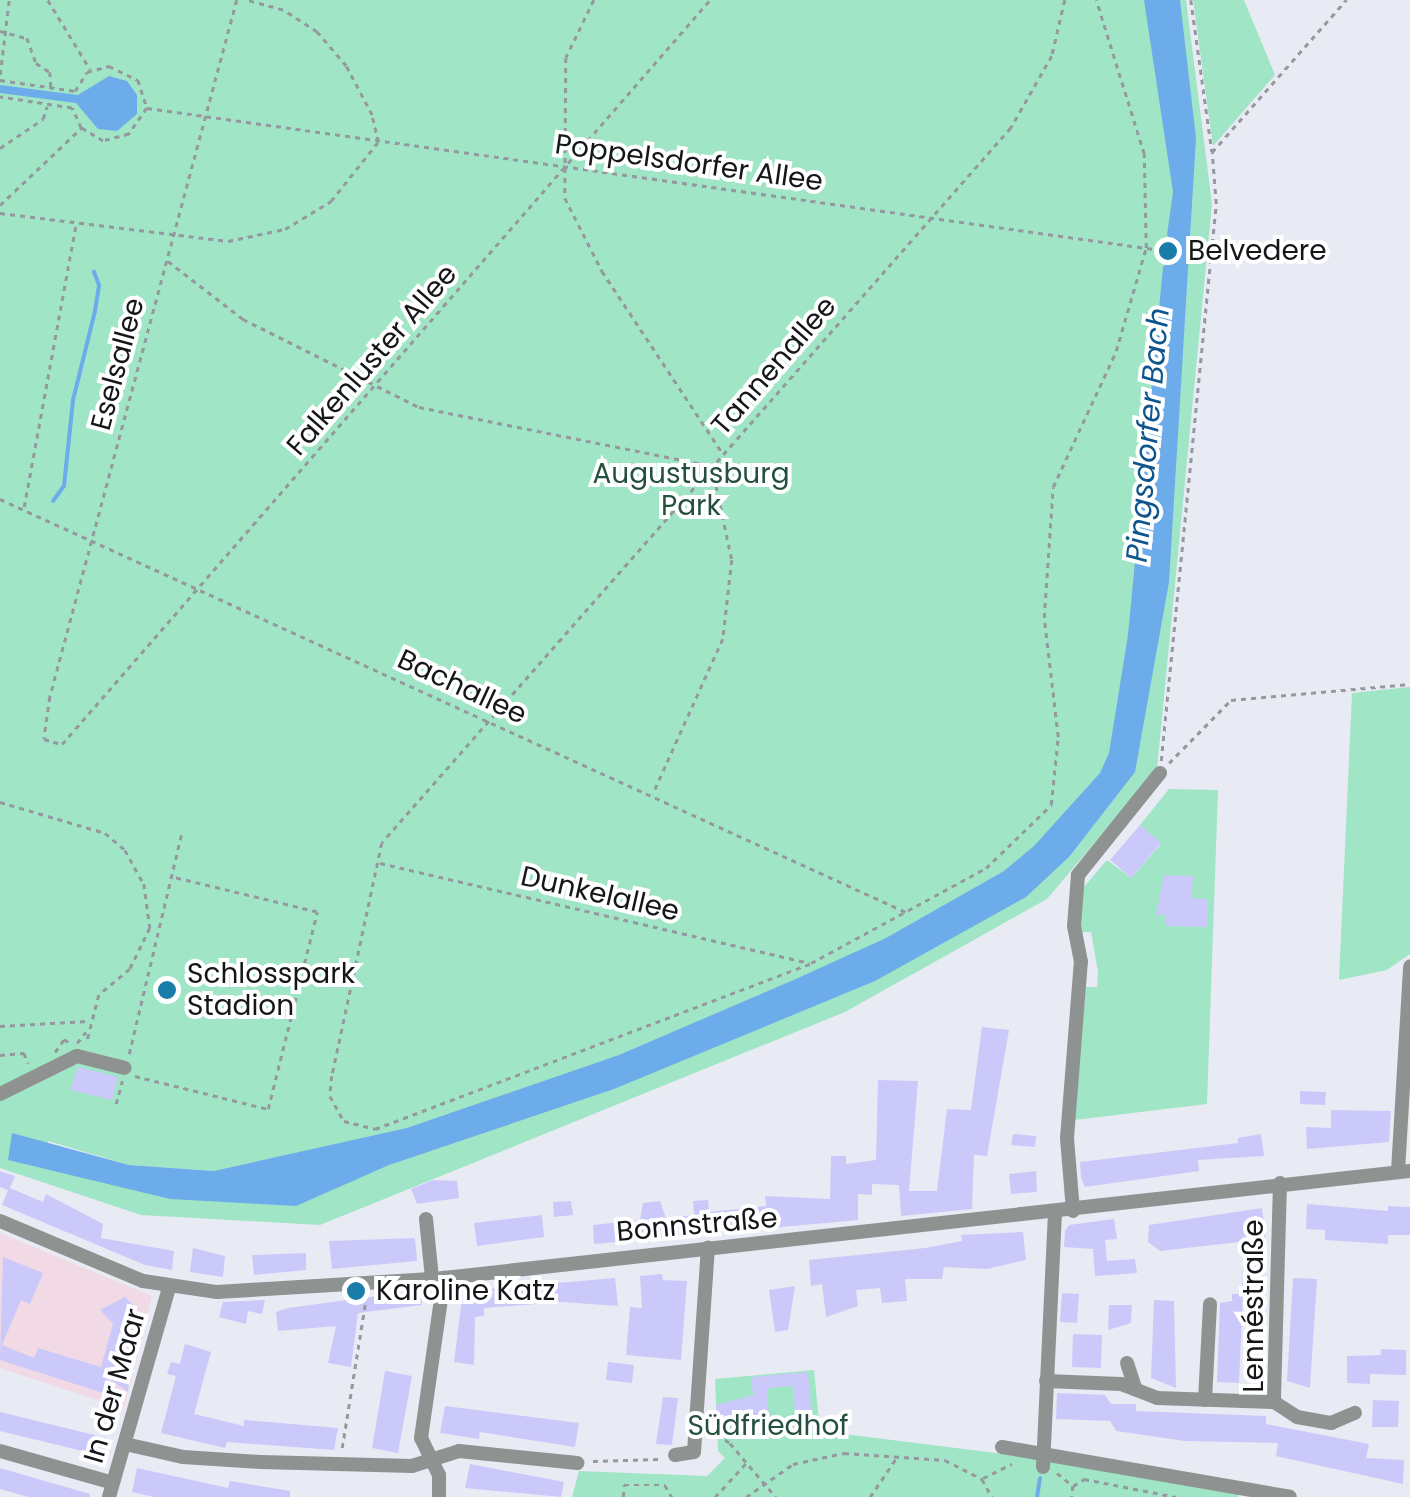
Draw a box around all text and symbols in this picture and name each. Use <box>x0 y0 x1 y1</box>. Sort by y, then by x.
street label: Poppelsdorfer Allee <box>553 128 825 198</box>
place label: Belvedere <box>1188 234 1327 268</box>
marker: Belvedere <box>1157 240 1179 262</box>
street label: Falkenluster Allee <box>280 258 464 462</box>
street label: Tannenallee <box>705 290 843 442</box>
street label: Eselsallee <box>84 294 152 434</box>
water label: Pingsdorfer Bach <box>1119 306 1177 564</box>
park label: Augustusburg Park <box>592 457 790 523</box>
street label: Bachallee <box>392 643 532 731</box>
street label: Dunkelallee <box>517 859 683 929</box>
place label: Schlosspark Stadion <box>187 957 355 1023</box>
marker: Schlosspark Stadion <box>156 979 178 1001</box>
street label: Bonnstraße <box>615 1201 779 1249</box>
street label: Lennéstraße <box>1237 1219 1271 1393</box>
place label: Karoline Katz <box>376 1274 555 1308</box>
marker: Karoline Katz <box>345 1280 367 1302</box>
street label: In der Maar <box>77 1305 153 1467</box>
park label: Südfriedhof <box>687 1409 849 1443</box>

